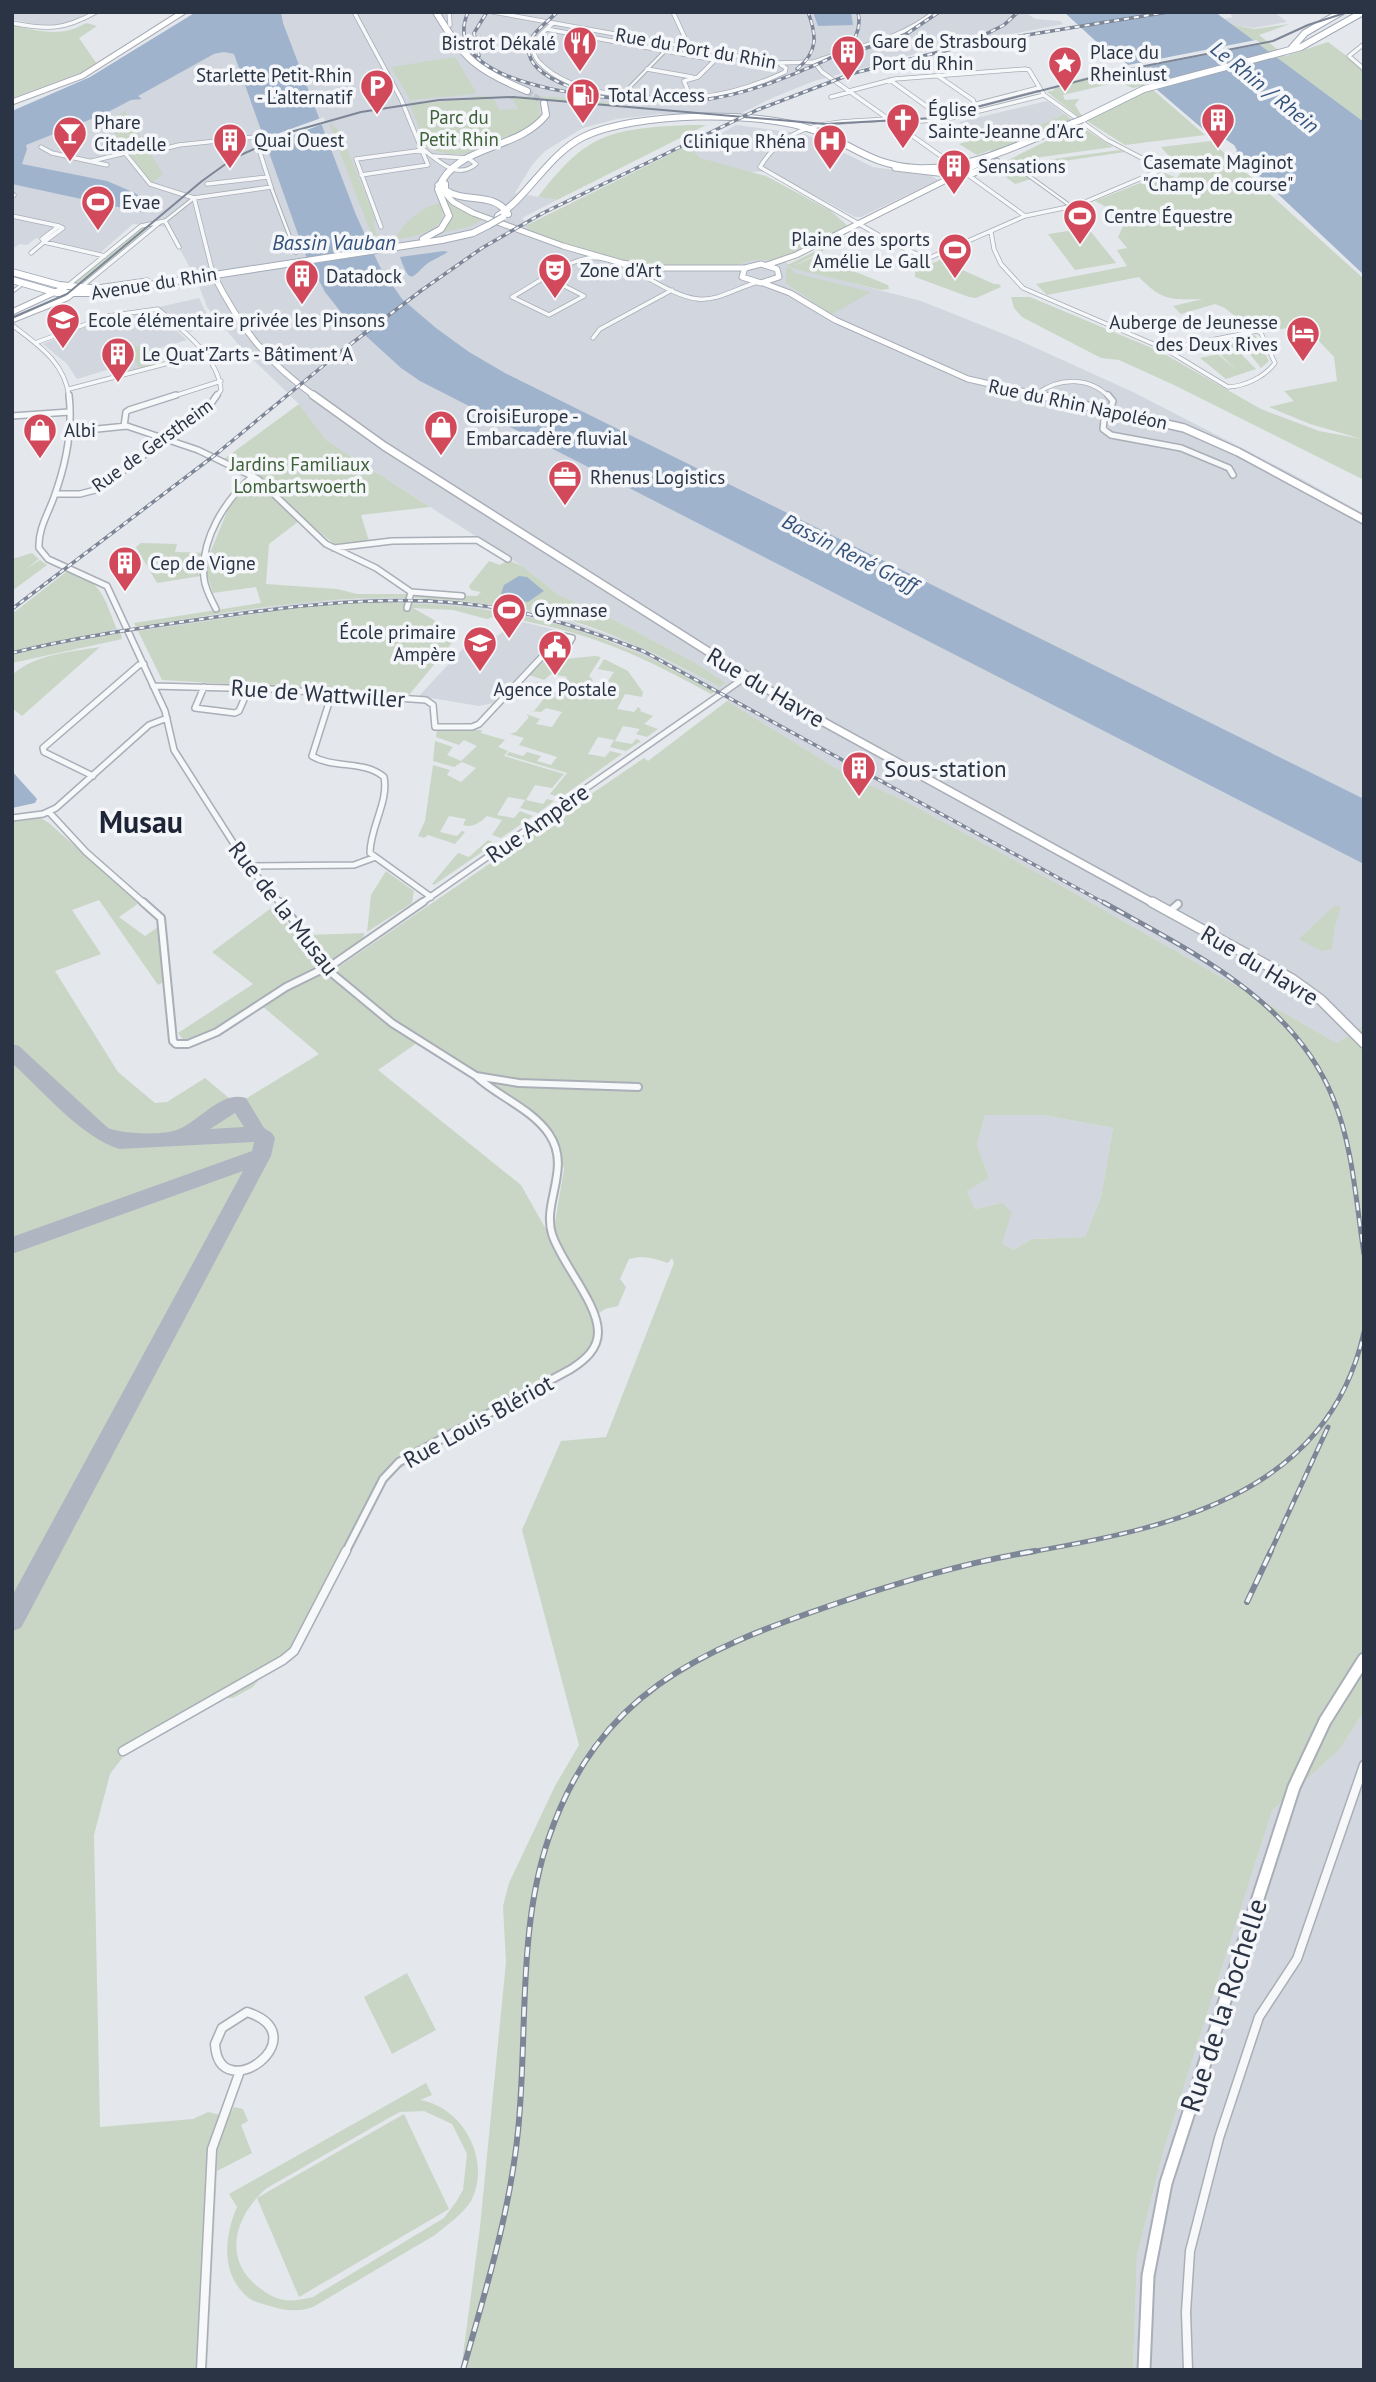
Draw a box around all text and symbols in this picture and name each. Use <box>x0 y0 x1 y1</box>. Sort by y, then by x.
street label: Rue du Port du Rhin <box>614 22 778 74</box>
restaurant icon: Bistrot Dékalé <box>561 24 599 73</box>
place label: Gare de Strasbourg Port du Rhin <box>872 29 1027 75</box>
place label: Bistrot Dékalé <box>441 31 556 55</box>
building icon: Gare de Strasbourg Port du Rhin <box>829 33 867 82</box>
water label: Le Rhin / Rhein <box>1205 35 1325 139</box>
place label: Place du Rheinlust <box>1090 40 1168 86</box>
place icon: Place du Rheinlust <box>1046 44 1084 93</box>
place label: Starlette Petit-Rhin - L'alternatif <box>196 63 353 109</box>
parking icon: Starlette Petit-Rhin - L'alternatif <box>358 67 396 116</box>
fuel station icon: Total Access <box>564 76 602 125</box>
place label: Total Access <box>608 83 705 107</box>
place label: Église Sainte-Jeanne d'Arc <box>928 97 1084 143</box>
church icon: Église Sainte-Jeanne d'Arc <box>884 101 922 150</box>
building icon: Casemate Maginot "Champ de course" <box>1199 101 1237 150</box>
park label: Parc du Petit Rhin <box>419 105 499 151</box>
place label: Phare Citadelle <box>94 110 166 156</box>
bar icon: Phare Citadelle <box>51 114 89 163</box>
building icon: Quai Ouest <box>211 121 249 170</box>
hospital icon: Clinique Rhéna <box>811 122 849 171</box>
place label: Quai Ouest <box>254 128 345 152</box>
place label: Clinique Rhéna <box>683 129 806 153</box>
building icon: Sensations <box>935 147 973 196</box>
place label: Casemate Maginot "Champ de course" <box>1143 150 1294 196</box>
place label: Sensations <box>978 154 1066 178</box>
sports icon: Evae <box>79 183 117 232</box>
place label: Evae <box>122 190 160 214</box>
sports icon: Centre Équestre <box>1061 197 1099 246</box>
place label: Centre Équestre <box>1104 204 1233 228</box>
place label: Plaine des sports Amélie Le Gall <box>791 227 930 273</box>
water label: Bassin Vauban <box>272 229 396 256</box>
sports icon: Plaine des sports Amélie Le Gall <box>936 231 974 280</box>
theatre icon: Zone d'Art <box>536 251 574 300</box>
building icon: Datadock <box>283 257 321 306</box>
place label: Zone d'Art <box>580 258 662 282</box>
street label: Avenue du Rhin <box>89 261 219 305</box>
place label: Datadock <box>326 264 402 288</box>
school or university icon: Ecole élémentaire privée les Pinsons <box>44 301 82 350</box>
place label: Ecole élémentaire privée les Pinsons <box>88 308 385 332</box>
place label: Auberge de Jeunesse des Deux Rives <box>1109 310 1278 356</box>
hotel icon: Auberge de Jeunesse des Deux Rives <box>1284 314 1322 363</box>
building icon: Le Quat'Zarts - Bâtiment A <box>99 335 137 384</box>
place label: Le Quat'Zarts - Bâtiment A <box>142 342 353 366</box>
street label: Rue du Rhin Napoléon <box>986 373 1170 435</box>
street label: Rue de Gerstheim <box>87 393 217 497</box>
place label: CroisiEurope - Embarcadère fluvial <box>466 404 628 450</box>
shop icon: CroisiEurope - Embarcadère fluvial <box>422 408 460 457</box>
shop icon: Albi <box>21 411 59 460</box>
place label: Albi <box>64 418 96 442</box>
park label: Jardins Familiaux Lombartswoerth <box>229 452 370 498</box>
office icon: Rhenus Logistics <box>546 458 584 507</box>
place label: Rhenus Logistics <box>590 465 725 489</box>
water label: Bassin René Graff <box>778 507 926 601</box>
building icon: Cep de Vigne <box>106 544 144 593</box>
place label: Cep de Vigne <box>150 551 256 575</box>
sports icon: Gymnase <box>490 591 528 640</box>
place label: Gymnase <box>534 598 607 622</box>
place label: École primaire Ampère <box>339 620 456 666</box>
school or university icon: École primaire Ampère <box>461 624 499 673</box>
public building icon: Agence Postale <box>536 628 574 677</box>
street label: Rue du Havre <box>702 641 830 733</box>
street label: Rue de Wattwiller <box>230 672 406 714</box>
place label: Agence Postale <box>493 677 617 701</box>
building icon: Sous-station <box>840 749 878 798</box>
place label: Sous-station <box>884 754 1007 783</box>
street label: Rue Ampère <box>480 777 594 869</box>
district label: Musau <box>99 802 183 841</box>
street label: Rue de la Musau <box>223 835 345 981</box>
street label: Rue du Havre <box>1196 919 1324 1011</box>
street label: Rue Louis Blériot <box>398 1368 558 1474</box>
street label: Rue de la Rochelle <box>1171 1893 1275 2117</box>

